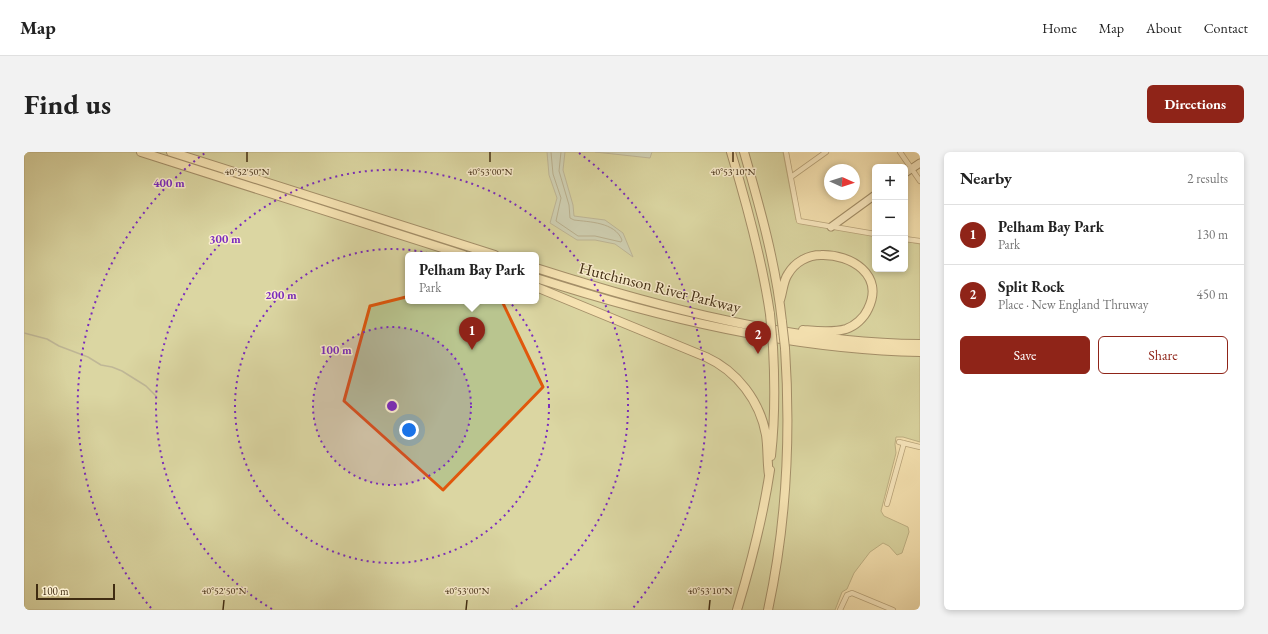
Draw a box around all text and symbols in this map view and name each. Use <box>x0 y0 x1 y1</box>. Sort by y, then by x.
text: Map <box>20 15 56 40</box>
text: Home <box>1042 19 1077 37</box>
text: Map <box>1099 19 1124 37</box>
text: About <box>1146 19 1182 37</box>
text: Contact <box>1204 19 1248 37</box>
button: Directions <box>1147 85 1244 123</box>
text: Find us <box>24 86 111 122</box>
north arrow <box>824 164 860 200</box>
map controls <box>872 164 908 272</box>
button: + <box>872 164 908 200</box>
text: 40°52'50"N <box>225 165 270 178</box>
text: 40°53'00"N <box>468 165 513 178</box>
text: 40°53'10"N <box>711 165 756 178</box>
text: Nearby <box>960 167 1012 189</box>
text: 2 results <box>1187 170 1228 187</box>
text: 400 m <box>153 175 185 191</box>
button: − <box>872 200 908 236</box>
text: Pelham Bay Park <box>998 217 1104 236</box>
text: 1 <box>970 226 976 243</box>
text: 130 m <box>1197 226 1228 243</box>
text: 300 m <box>209 231 241 247</box>
button: layers <box>872 236 908 272</box>
text: Park <box>998 236 1020 253</box>
popup <box>405 252 539 304</box>
street label: Hutchinson River Parkway <box>577 257 744 318</box>
text: Pelham Bay Park <box>419 260 525 279</box>
text: Split Rock <box>998 277 1065 296</box>
text: Park <box>419 279 441 296</box>
text: 2 <box>970 286 976 303</box>
text: 450 m <box>1197 286 1228 303</box>
text: 200 m <box>265 287 297 303</box>
text: Place · New England Thruway <box>998 296 1149 313</box>
pin: 1 <box>459 317 485 350</box>
pin: 2 <box>745 321 771 354</box>
button: Save <box>960 336 1090 374</box>
button: Share <box>1098 336 1228 374</box>
text: 100 m <box>320 342 352 358</box>
centre of rings <box>385 399 399 413</box>
your location <box>399 420 419 440</box>
scale bar <box>36 582 115 601</box>
text: 100 m <box>42 584 69 598</box>
text: 40°52'50"N <box>202 584 247 597</box>
text: 40°53'00"N <box>445 584 490 597</box>
text: 40°53'10"N <box>688 584 733 597</box>

